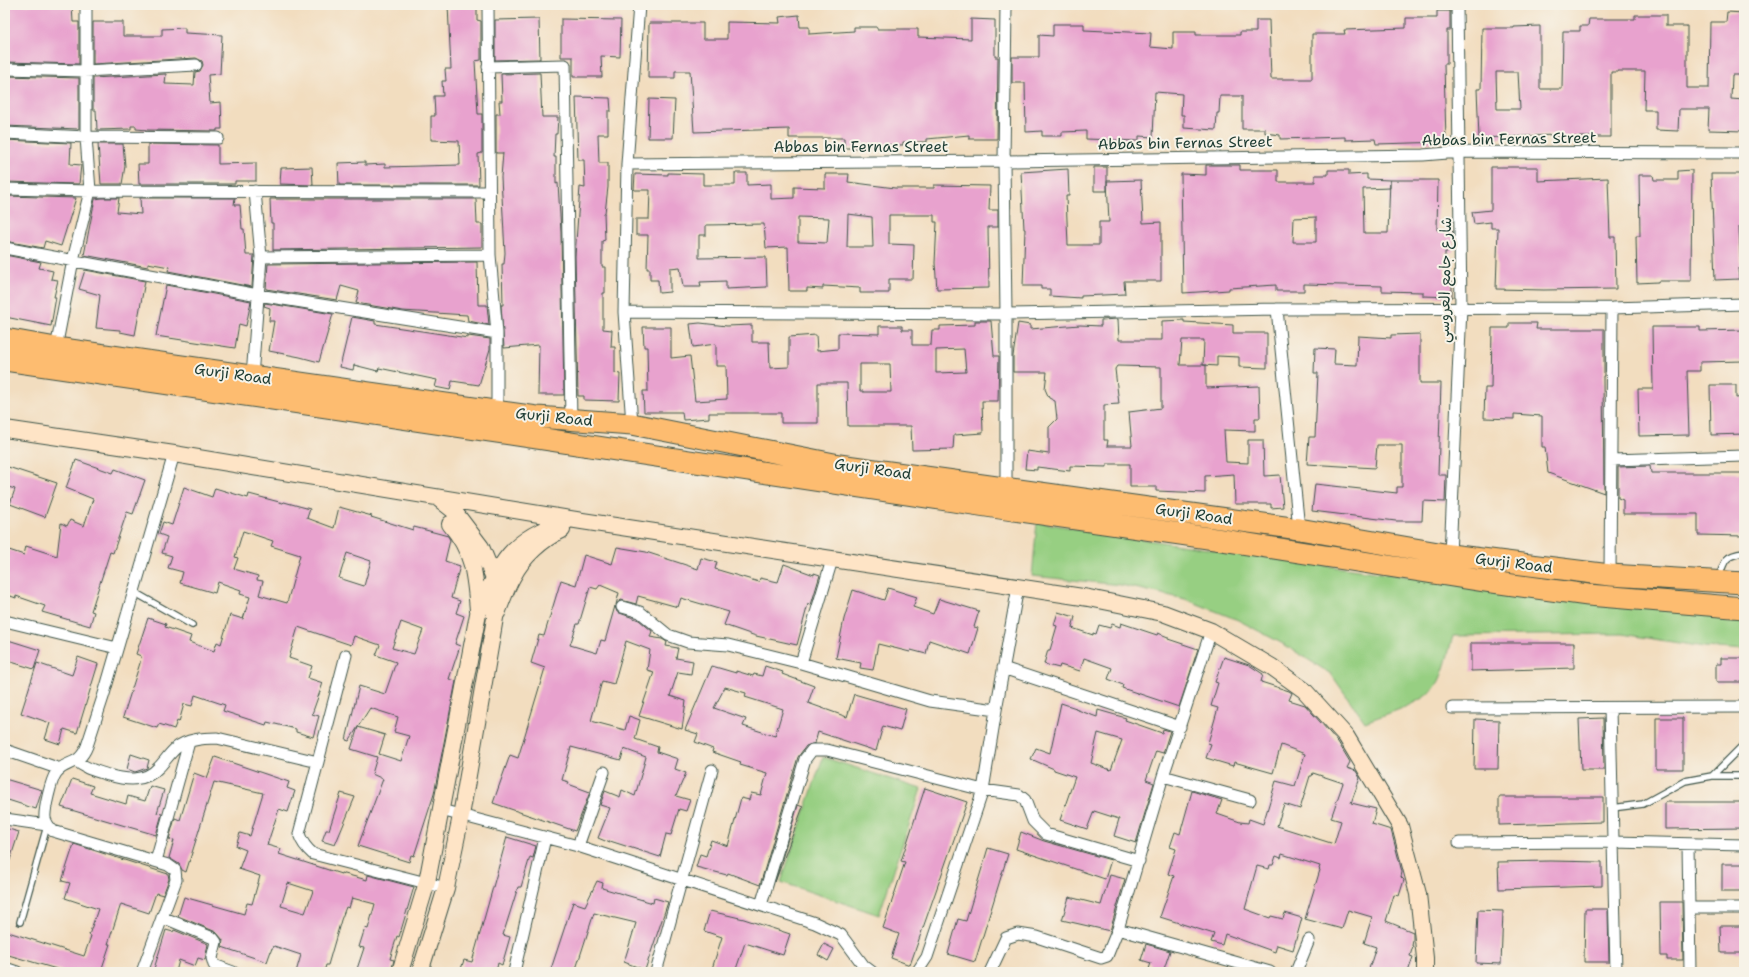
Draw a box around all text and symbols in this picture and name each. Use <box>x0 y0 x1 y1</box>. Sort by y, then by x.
street label: Abbas bin Fernas Street <box>1421 127 1597 151</box>
street label: Abbas bin Fernas Street <box>1097 131 1273 155</box>
street label: Abbas bin Fernas Street <box>774 137 948 157</box>
street label: شارع جامع العروسي <box>1434 217 1459 343</box>
street label: Gurji Road <box>193 359 273 389</box>
street label: Gurji Road <box>514 403 594 431</box>
street label: Gurji Road <box>833 454 913 484</box>
street label: Gurji Road <box>1154 499 1234 529</box>
street label: Gurji Road <box>1474 548 1554 578</box>

